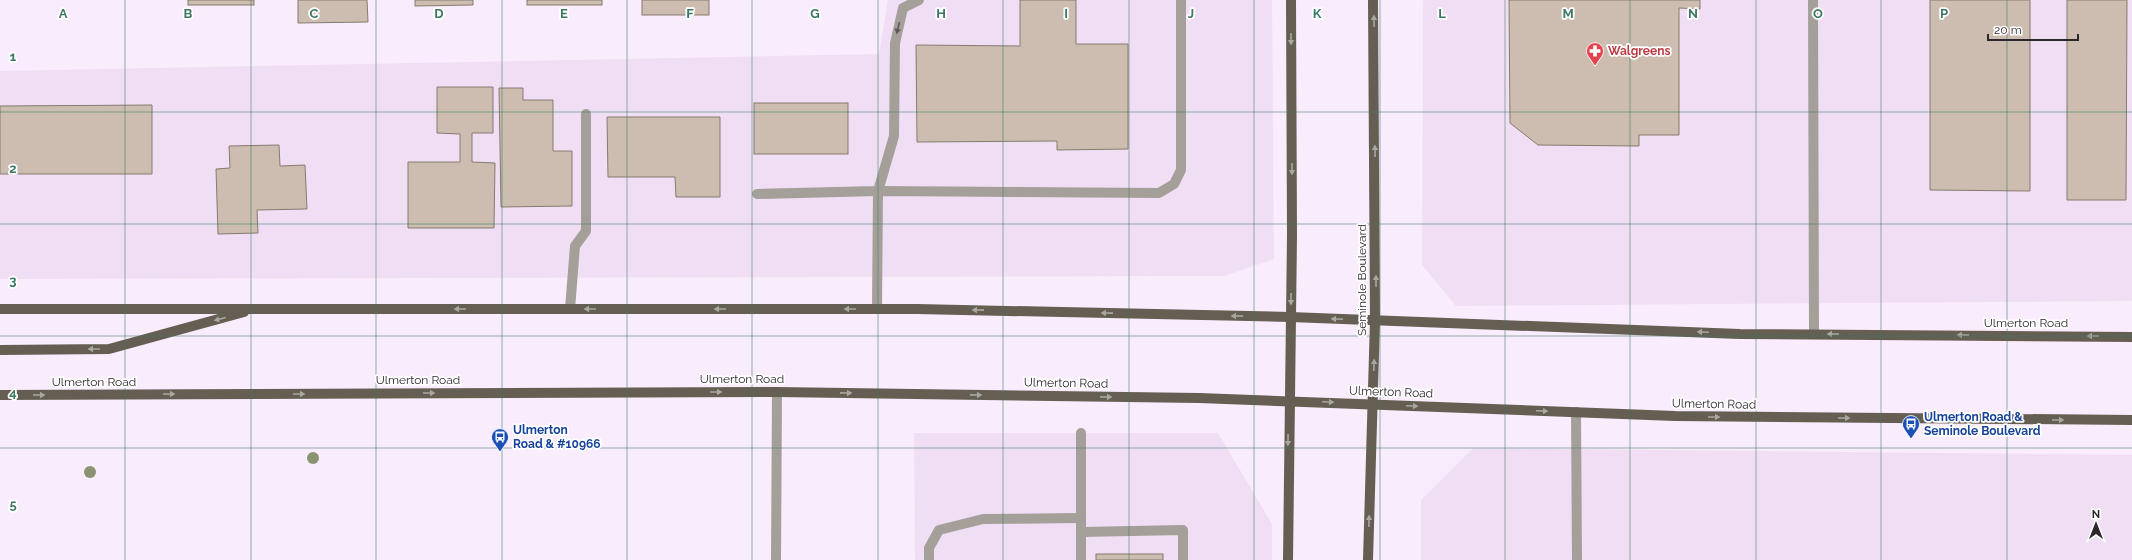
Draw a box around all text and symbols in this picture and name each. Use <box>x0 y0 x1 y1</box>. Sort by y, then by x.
text: A <box>59 6 68 21</box>
text: B <box>184 6 193 21</box>
text: C <box>310 6 319 21</box>
text: D <box>434 6 444 21</box>
text: E <box>560 6 568 21</box>
text: F <box>686 6 694 21</box>
text: G <box>810 6 820 21</box>
text: H <box>936 6 946 21</box>
text: I <box>1064 6 1068 21</box>
text: J <box>1188 6 1194 21</box>
text: K <box>1313 6 1322 21</box>
text: L <box>1438 6 1446 21</box>
text: M <box>1562 6 1574 21</box>
text: N <box>1688 6 1698 21</box>
text: O <box>1813 6 1823 21</box>
text: P <box>1940 6 1948 21</box>
one-way arrow <box>1371 14 1377 27</box>
scale bar <box>1988 16 2078 42</box>
one-way arrow <box>895 22 901 34</box>
text: 20 m <box>1994 23 2022 37</box>
one-way arrow <box>1288 33 1294 46</box>
pharmacy icon: Walgreens <box>1585 41 1605 66</box>
place label: Walgreens <box>1608 44 1670 58</box>
text: 1 <box>10 49 17 64</box>
one-way arrow <box>1372 144 1378 157</box>
text: 2 <box>9 161 17 176</box>
one-way arrow <box>1289 163 1295 176</box>
street label: Seminole Boulevard <box>1355 224 1369 336</box>
text: 3 <box>9 273 17 288</box>
one-way arrow <box>1373 274 1379 287</box>
one-way arrow <box>1288 293 1294 306</box>
one-way arrow <box>453 306 466 312</box>
one-way arrow <box>583 306 596 312</box>
one-way arrow <box>713 306 726 312</box>
one-way arrow <box>843 306 856 312</box>
one-way arrow <box>972 307 984 314</box>
one-way arrow <box>1100 310 1113 316</box>
one-way arrow <box>1231 312 1243 319</box>
one-way arrow <box>1331 315 1343 322</box>
one-way arrow <box>213 316 225 322</box>
street label: Ulmerton Road <box>1984 316 2068 330</box>
one-way arrow <box>1697 329 1709 336</box>
one-way arrow <box>1826 331 1839 337</box>
one-way arrow <box>1956 332 1969 338</box>
one-way arrow <box>2086 333 2099 339</box>
one-way arrow <box>87 346 100 352</box>
one-way arrow <box>1371 358 1377 371</box>
street label: Ulmerton Road <box>700 372 784 386</box>
street label: Ulmerton Road <box>376 373 460 387</box>
street label: Ulmerton Road <box>52 375 136 389</box>
street label: Ulmerton Road <box>1024 375 1108 391</box>
street label: Ulmerton Road <box>1349 384 1433 400</box>
text: 4 <box>9 385 17 400</box>
one-way arrow <box>710 389 723 395</box>
one-way arrow <box>423 390 436 396</box>
one-way arrow <box>840 390 853 396</box>
one-way arrow <box>163 391 176 397</box>
one-way arrow <box>293 391 306 397</box>
one-way arrow <box>33 392 46 398</box>
one-way arrow <box>970 392 983 398</box>
one-way arrow <box>1100 394 1113 400</box>
street label: Ulmerton Road <box>1672 396 1756 412</box>
one-way arrow <box>1322 399 1335 405</box>
one-way arrow <box>1406 402 1418 409</box>
one-way arrow <box>1536 408 1549 414</box>
place label: Ulmerton Road & Seminole Boulevard <box>1924 410 2041 438</box>
one-way arrow <box>1708 414 1721 420</box>
bus stop icon: Ulmerton Road & Seminole Boulevard <box>1901 414 1921 439</box>
one-way arrow <box>1838 415 1851 421</box>
one-way arrow <box>2052 417 2065 423</box>
place label: Ulmerton Road & #10966 <box>513 423 601 451</box>
bus stop icon: Ulmerton Road & #10966 <box>490 427 510 452</box>
one-way arrow <box>1285 434 1291 447</box>
text: 5 <box>9 497 17 512</box>
north arrow <box>2076 504 2116 544</box>
text: N <box>2092 508 2100 521</box>
one-way arrow <box>1366 514 1372 527</box>

